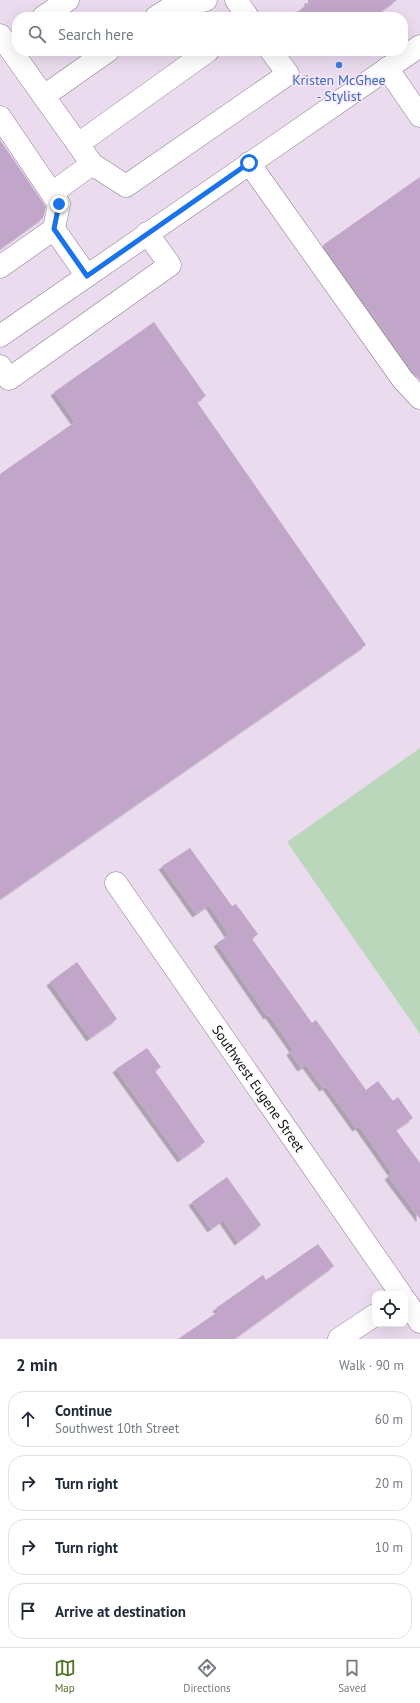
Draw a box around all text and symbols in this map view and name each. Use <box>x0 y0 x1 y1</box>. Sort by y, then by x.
search box <box>12 12 408 56</box>
icon: search <box>26 23 48 45</box>
text: Search here <box>58 25 134 44</box>
marker: Kristen McGhee - Stylist <box>334 60 344 70</box>
place label: Kristen McGhee - Stylist <box>292 71 386 105</box>
route start <box>240 154 258 172</box>
route end <box>50 195 68 213</box>
street label: Southwest Eugene Street <box>208 1021 309 1156</box>
map controls <box>372 1291 408 1327</box>
button: locate <box>372 1291 408 1327</box>
text: 2 min <box>16 1354 57 1376</box>
text: Walk · 90 m <box>339 1357 404 1374</box>
text: Continue <box>55 1401 112 1420</box>
icon: ahead <box>17 1408 39 1430</box>
text: 60 m <box>375 1411 403 1428</box>
text: Southwest 10th Street <box>55 1420 179 1437</box>
icon: right <box>17 1472 39 1494</box>
text: Turn right <box>55 1474 118 1493</box>
text: 20 m <box>375 1475 403 1492</box>
icon: right <box>17 1536 39 1558</box>
text: Turn right <box>55 1538 118 1557</box>
text: 10 m <box>375 1539 403 1556</box>
icon: arrive <box>17 1600 39 1622</box>
text: Arrive at destination <box>55 1602 186 1621</box>
tab: Map <box>54 1657 76 1695</box>
tab: Directions <box>183 1657 231 1695</box>
tab: Saved <box>338 1657 366 1695</box>

